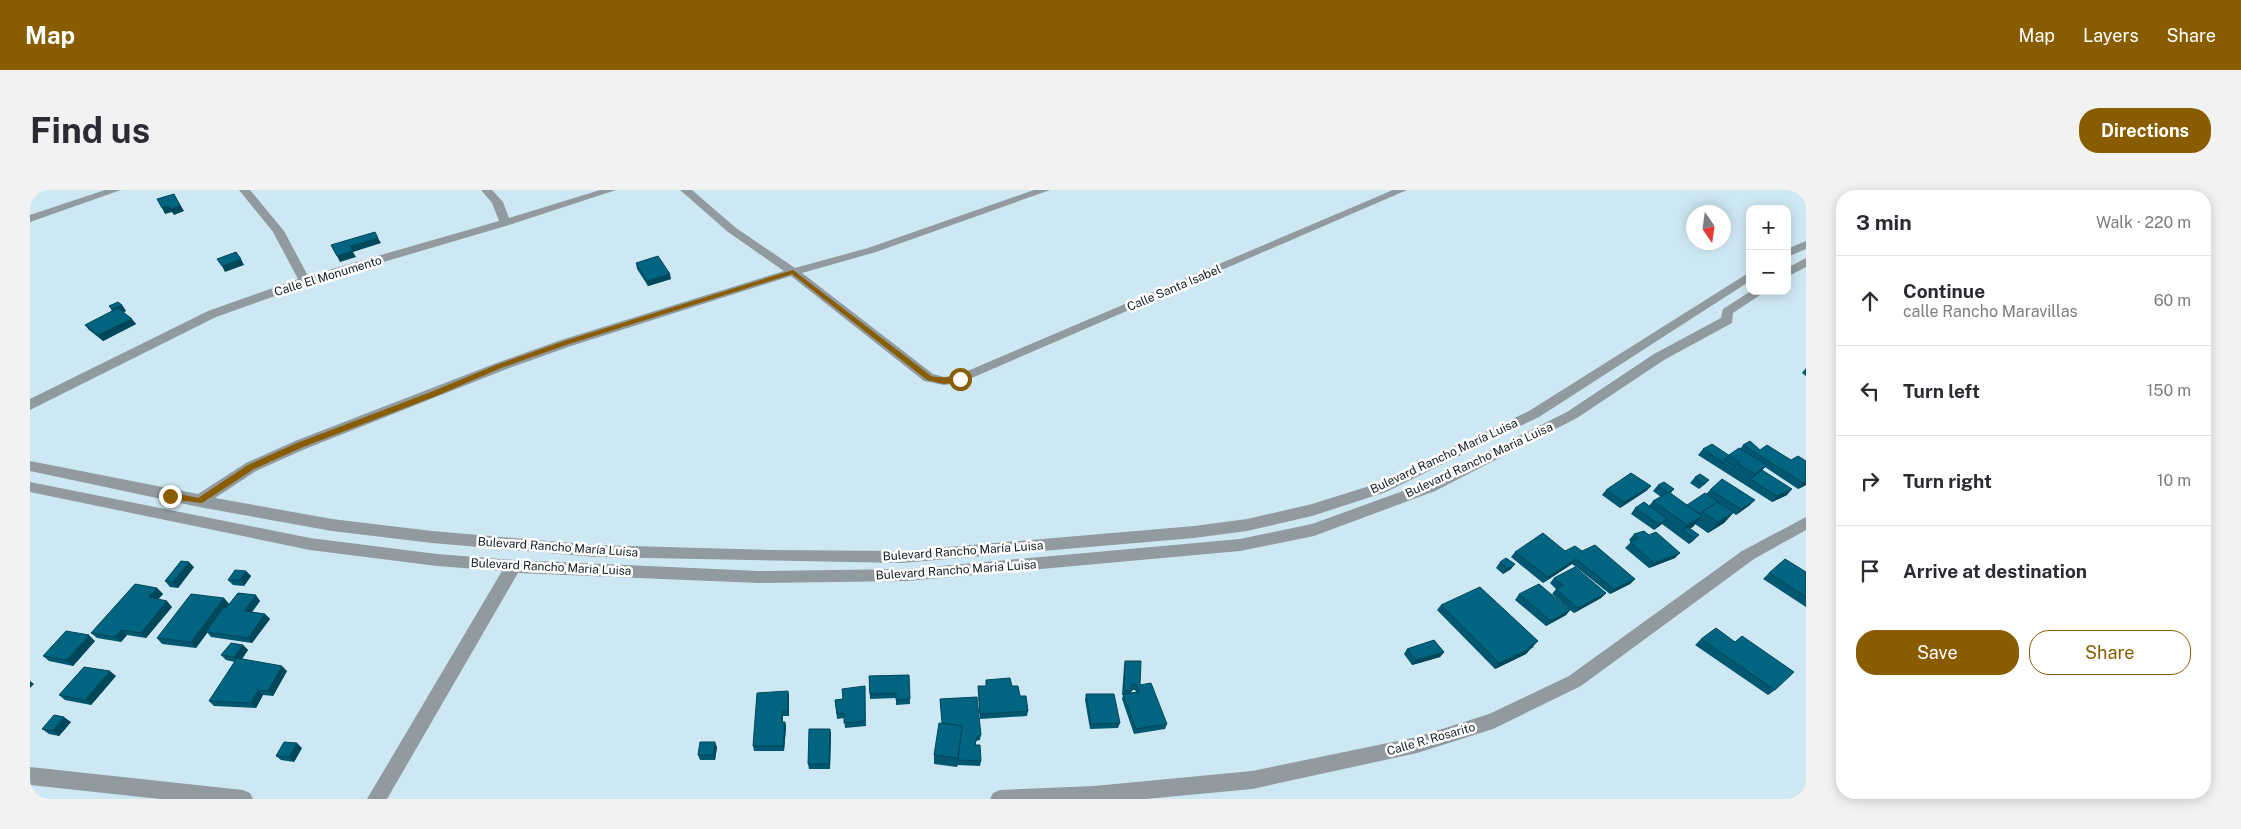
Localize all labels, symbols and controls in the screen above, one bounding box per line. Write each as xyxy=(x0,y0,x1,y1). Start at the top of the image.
text: Map xyxy=(25,21,75,49)
text: Map xyxy=(2019,25,2055,46)
text: Layers xyxy=(2083,25,2139,46)
text: Share xyxy=(2167,25,2216,46)
button: Directions xyxy=(2079,108,2211,153)
text: Find us xyxy=(30,110,150,151)
north arrow xyxy=(1686,205,1731,250)
map controls xyxy=(1746,205,1791,295)
button: + xyxy=(1746,205,1791,250)
text: 3 min xyxy=(1856,210,1912,235)
text: Walk · 220 m xyxy=(2096,213,2191,232)
button: − xyxy=(1746,250,1791,295)
street label: Calle El Monumento xyxy=(273,253,384,299)
street label: Calle Santa Isabel xyxy=(1125,262,1223,314)
text: Continue xyxy=(1903,280,1985,302)
icon: ahead xyxy=(1856,287,1884,315)
text: 60 m xyxy=(2154,291,2191,310)
text: calle Rancho Maravillas xyxy=(1903,302,2078,321)
route start xyxy=(949,368,972,391)
icon: left xyxy=(1856,377,1884,405)
text: Turn left xyxy=(1903,380,1980,402)
text: 150 m xyxy=(2147,381,2191,400)
street label: Bulevard Rancho María Luisa xyxy=(1368,416,1520,496)
street label: Bulevard Rancho Maria Luisa xyxy=(1403,420,1555,500)
icon: right xyxy=(1856,467,1884,495)
text: Turn right xyxy=(1903,470,1992,492)
text: 10 m xyxy=(2157,471,2191,490)
route end xyxy=(159,485,182,508)
street label: Bulevard Rancho María Luisa xyxy=(477,534,639,560)
street label: Bulevard Rancho María Luisa xyxy=(882,538,1044,564)
street label: Bulevard Rancho Maria Luisa xyxy=(470,556,632,578)
street label: Bulevard Rancho Maria Luisa xyxy=(875,557,1037,583)
icon: arrive xyxy=(1856,557,1884,585)
text: Arrive at destination xyxy=(1903,560,2087,582)
button: Save xyxy=(1856,630,2019,675)
button: Share xyxy=(2029,630,2191,675)
street label: Calle R. Rosarito xyxy=(1385,720,1477,758)

